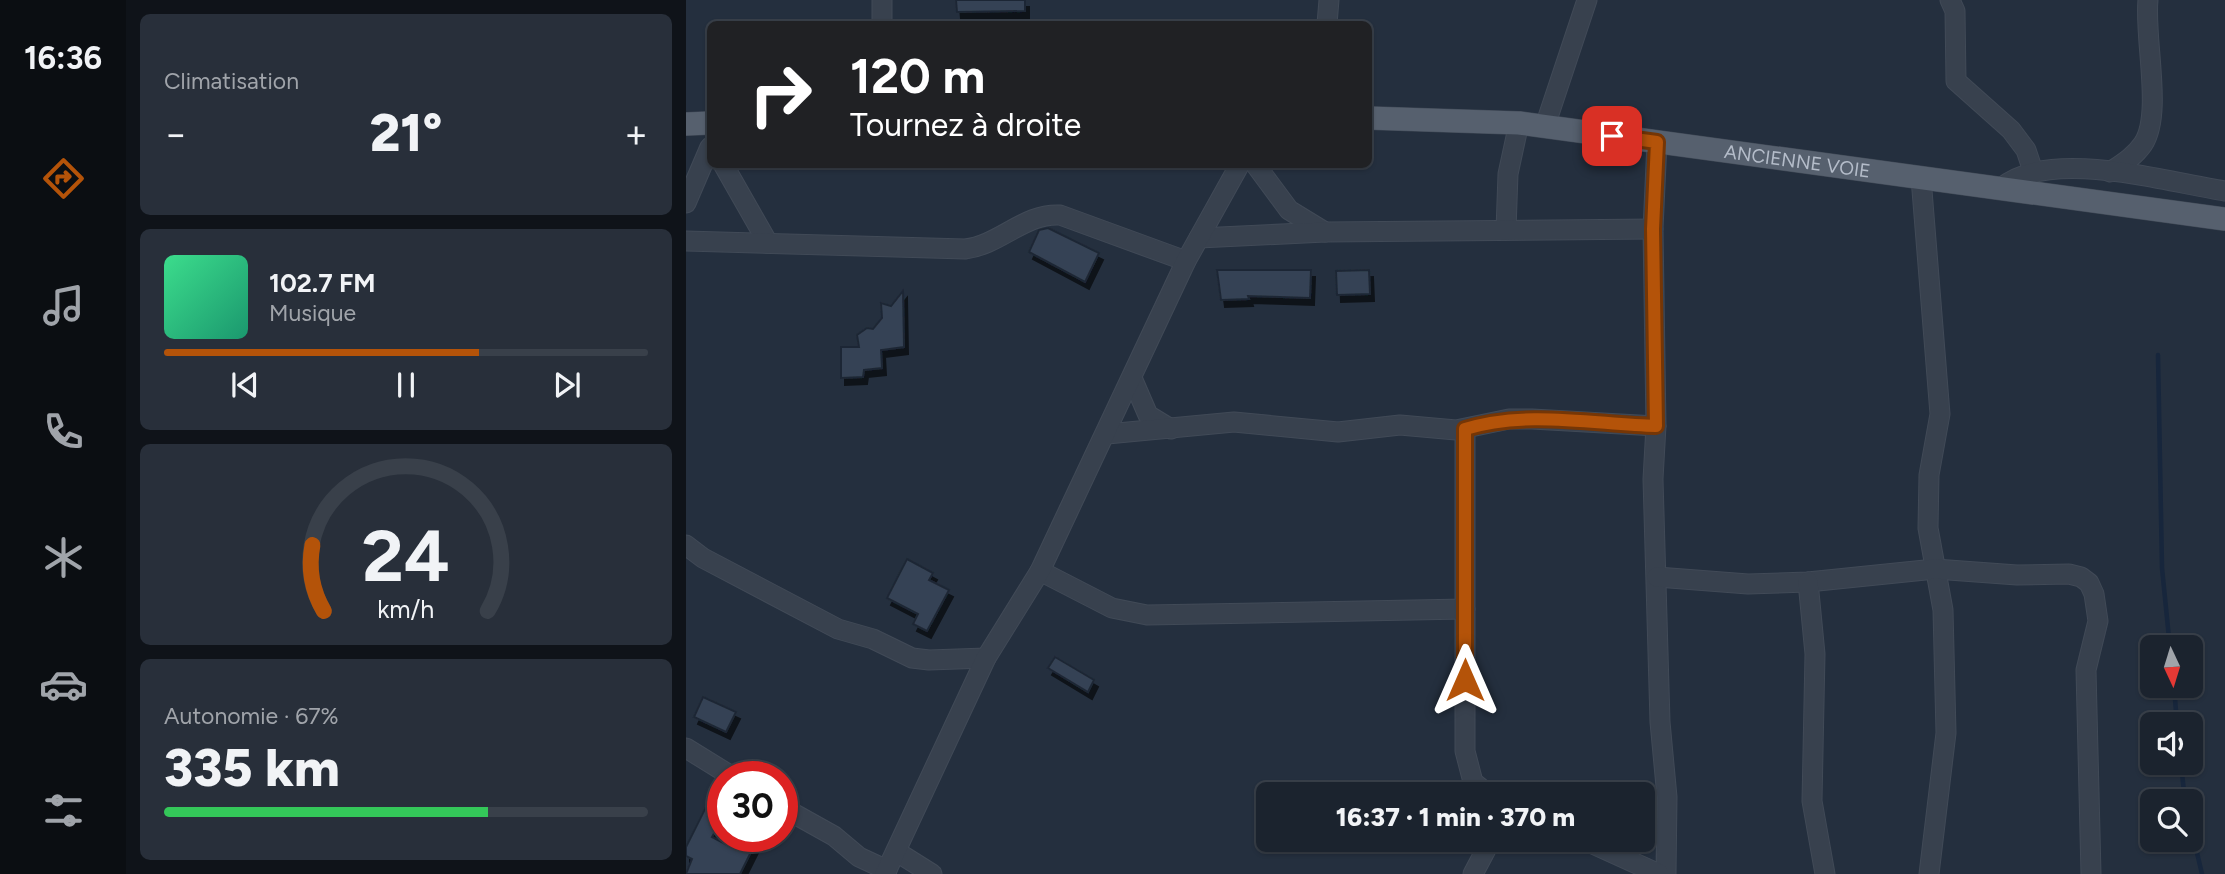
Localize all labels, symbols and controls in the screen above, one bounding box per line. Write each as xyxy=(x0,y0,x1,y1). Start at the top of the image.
text: 16:36 xyxy=(24,39,102,77)
text: 120 m xyxy=(850,46,985,105)
icon: right xyxy=(735,49,826,140)
text: Climatisation xyxy=(164,67,299,95)
text: 21° xyxy=(370,102,442,164)
text: Tournez à droite xyxy=(850,106,1081,144)
pin xyxy=(1582,106,1642,166)
text: − xyxy=(164,111,188,157)
text: + xyxy=(624,111,648,157)
icon: arrive xyxy=(1593,117,1631,155)
street label: ANCIENNE VOIE xyxy=(1723,140,1872,183)
icon: directions xyxy=(39,154,88,203)
text: 102.7 FM xyxy=(269,267,376,299)
icon: music xyxy=(39,281,88,330)
text: Musique xyxy=(269,299,356,327)
icon: previous xyxy=(226,366,264,404)
icon: pause xyxy=(387,366,425,404)
icon: next xyxy=(548,366,586,404)
icon: phone xyxy=(39,407,88,456)
text: 24 xyxy=(362,512,450,599)
icon: climate xyxy=(39,533,88,582)
text: km/h xyxy=(377,593,435,623)
north arrow xyxy=(2140,635,2203,698)
map controls xyxy=(2140,635,2203,852)
position arrow xyxy=(1428,643,1502,717)
icon: car xyxy=(39,660,88,709)
text: Autonomie · 67% xyxy=(164,702,339,730)
button: sound xyxy=(2140,712,2203,775)
text: 335 km xyxy=(164,737,340,799)
speed limit sign: 30 xyxy=(707,761,798,852)
icon: filters xyxy=(39,786,88,835)
button: search xyxy=(2140,789,2203,852)
text: 16:37 · 1 min · 370 m xyxy=(1336,801,1575,833)

